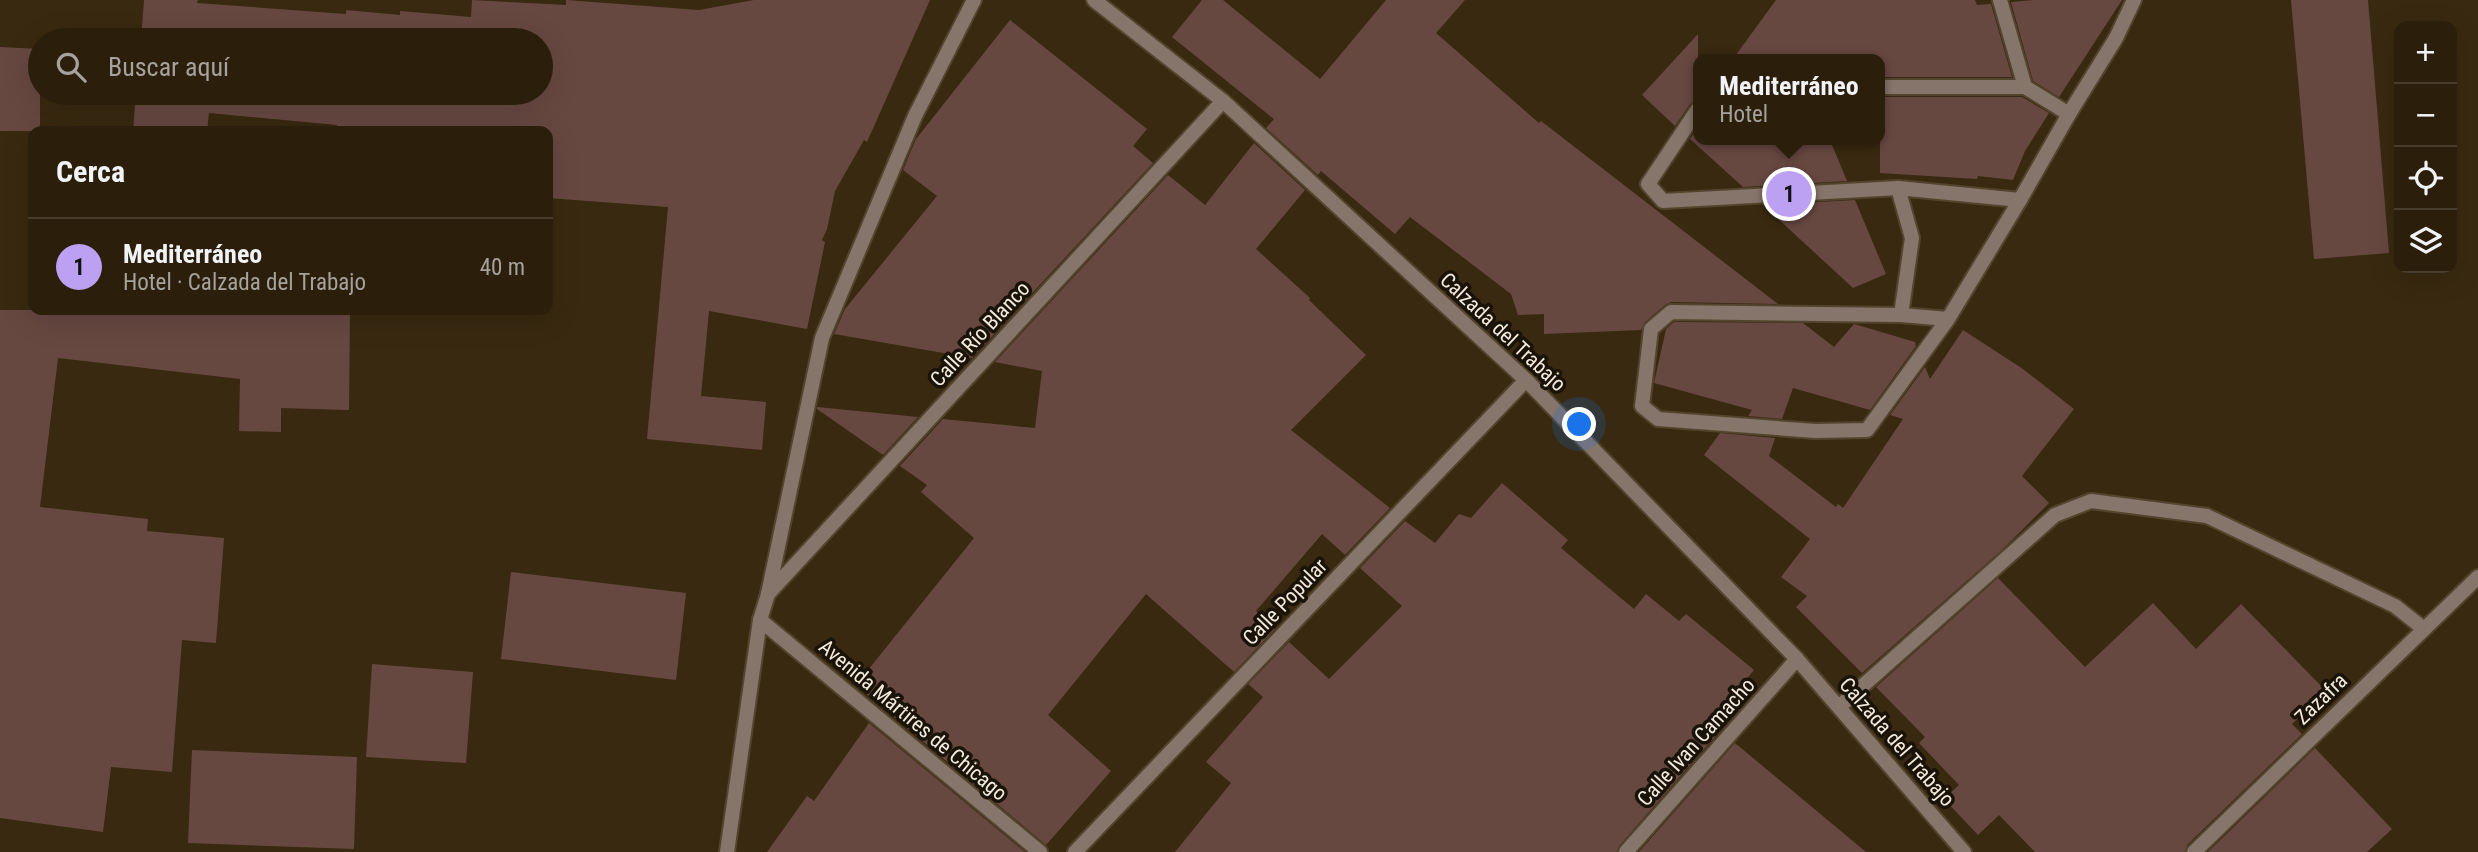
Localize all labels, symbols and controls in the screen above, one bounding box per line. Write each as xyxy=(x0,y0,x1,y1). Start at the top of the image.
map controls xyxy=(2394,21,2457,273)
button: + xyxy=(2394,21,2457,84)
search box xyxy=(28,28,553,105)
icon: search xyxy=(52,48,90,86)
text: Buscar aquí xyxy=(108,52,229,82)
popup xyxy=(1693,54,1885,145)
text: Mediterráneo xyxy=(1719,71,1859,101)
button: − xyxy=(2394,84,2457,147)
text: Hotel xyxy=(1719,101,1768,128)
button: locate xyxy=(2394,147,2457,210)
text: Cerca xyxy=(56,154,125,189)
pin: 1 xyxy=(1766,168,1812,220)
button: layers xyxy=(2394,210,2457,273)
text: Mediterráneo xyxy=(123,239,262,269)
text: 1 xyxy=(73,254,85,281)
text: 40 m xyxy=(480,254,525,281)
street label: Calzada del Trabajo xyxy=(1435,268,1571,396)
text: Hotel · Calzada del Trabajo xyxy=(123,269,366,296)
street label: Calle Río Blanco xyxy=(925,277,1035,391)
your location xyxy=(1562,407,1596,441)
street label: Calle Popular xyxy=(1238,554,1332,650)
street label: Avenida Mártires de Chicago xyxy=(814,634,1012,806)
street label: Zazafra xyxy=(2290,668,2352,730)
street label: Calle Ivan Camacho xyxy=(1632,673,1760,811)
street label: Calzada del Trabajo xyxy=(1835,673,1959,811)

